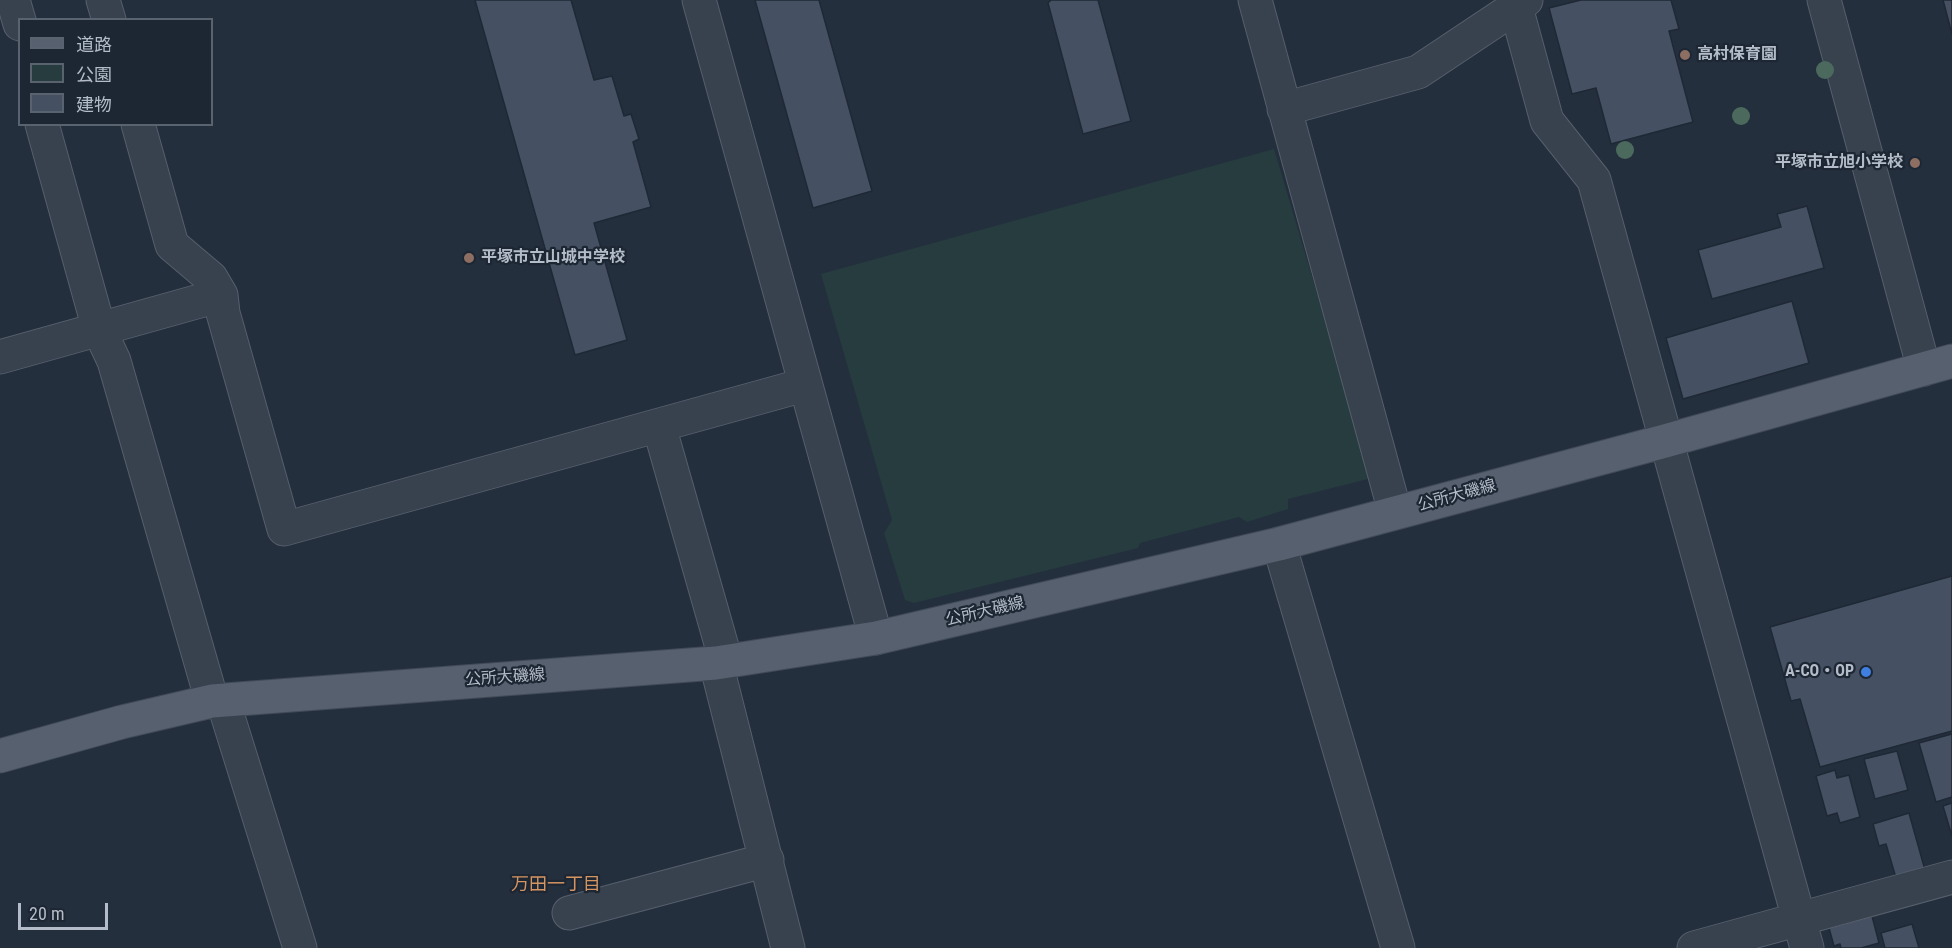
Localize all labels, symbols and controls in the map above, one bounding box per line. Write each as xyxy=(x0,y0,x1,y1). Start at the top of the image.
legend xyxy=(18,18,213,126)
text: 道路 xyxy=(76,34,112,55)
place label: 高村保育園 xyxy=(1697,45,1777,65)
marker: 高村保育園 xyxy=(1678,48,1692,62)
text: 公園 xyxy=(76,64,112,85)
text: 建物 xyxy=(76,94,112,115)
place label: 平塚市立旭小学校 xyxy=(1775,153,1903,173)
marker: 平塚市立旭小学校 xyxy=(1908,156,1922,170)
place label: 平塚市立山城中学校 xyxy=(481,248,625,268)
marker: 平塚市立山城中学校 xyxy=(462,251,476,265)
street label: 公所大磯線 xyxy=(1416,476,1498,516)
street label: 公所大磯線 xyxy=(944,594,1026,630)
place label: A-CO・OP xyxy=(1785,662,1854,682)
marker: A-CO・OP xyxy=(1859,665,1873,679)
street label: 公所大磯線 xyxy=(464,666,546,690)
district label: 万田一丁目 xyxy=(511,874,601,896)
scale bar xyxy=(21,891,111,929)
text: 20 m xyxy=(29,903,64,924)

